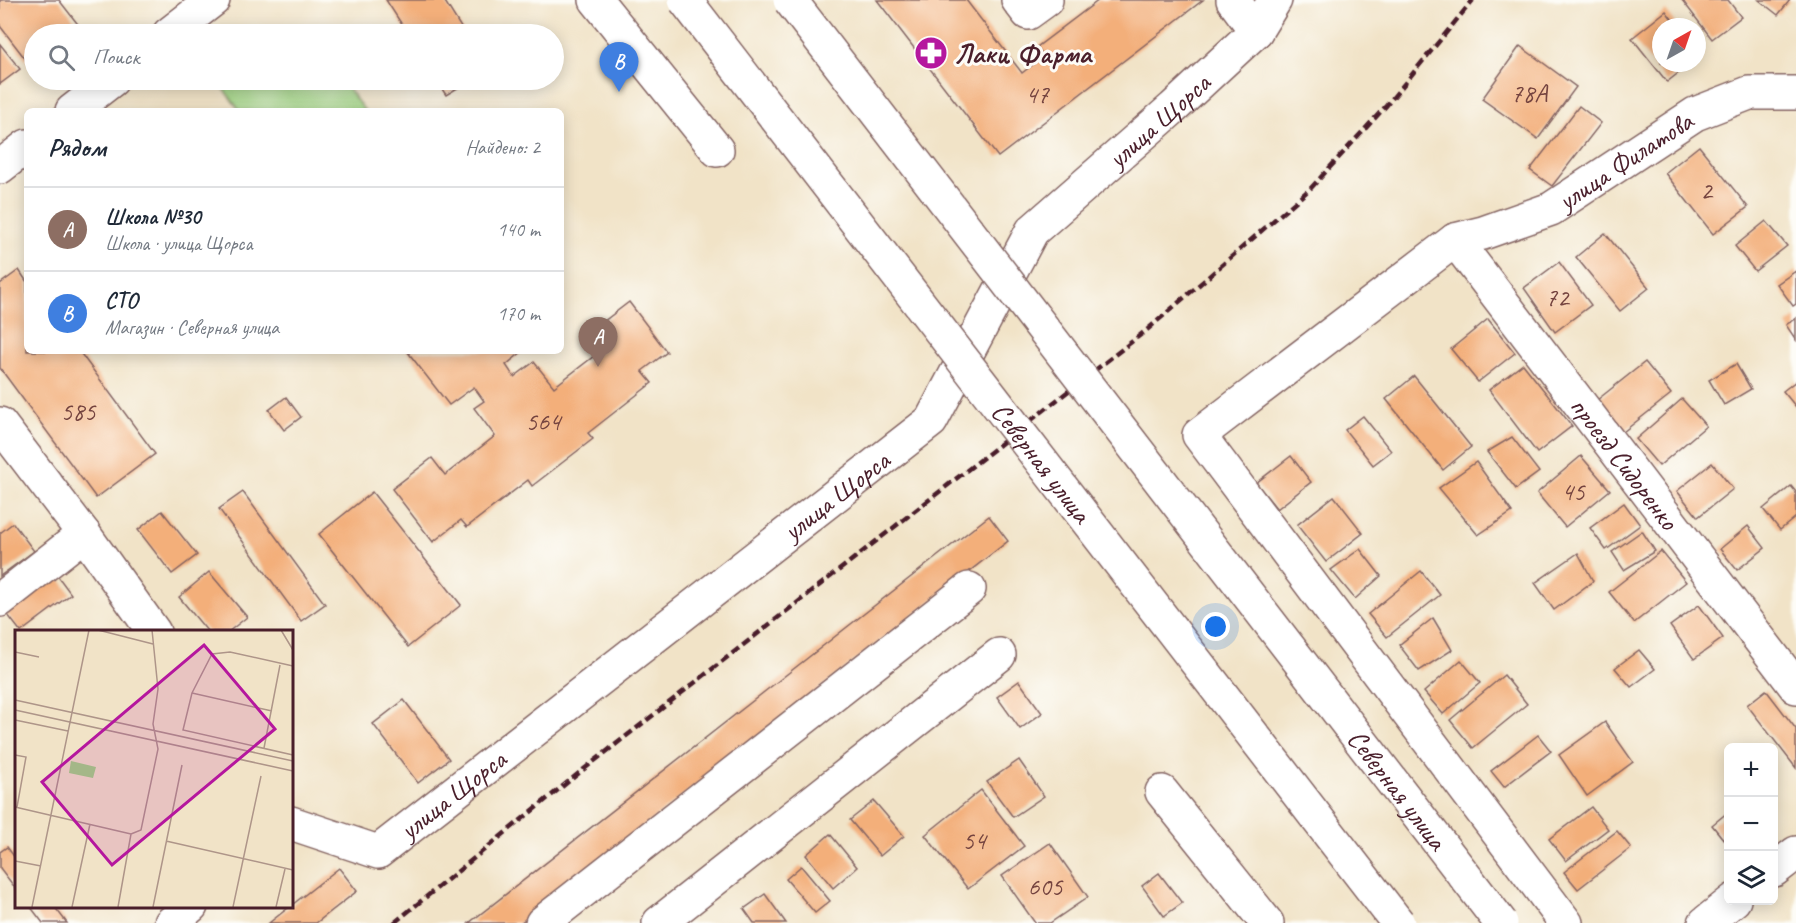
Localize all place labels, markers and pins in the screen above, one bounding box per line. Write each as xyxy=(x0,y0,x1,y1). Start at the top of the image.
pharmacy icon: Лаки Фарма xyxy=(913,35,949,71)
place label: Лаки Фарма xyxy=(954,36,1093,71)
pin: B xyxy=(600,42,638,92)
pin: A xyxy=(578,318,618,367)

